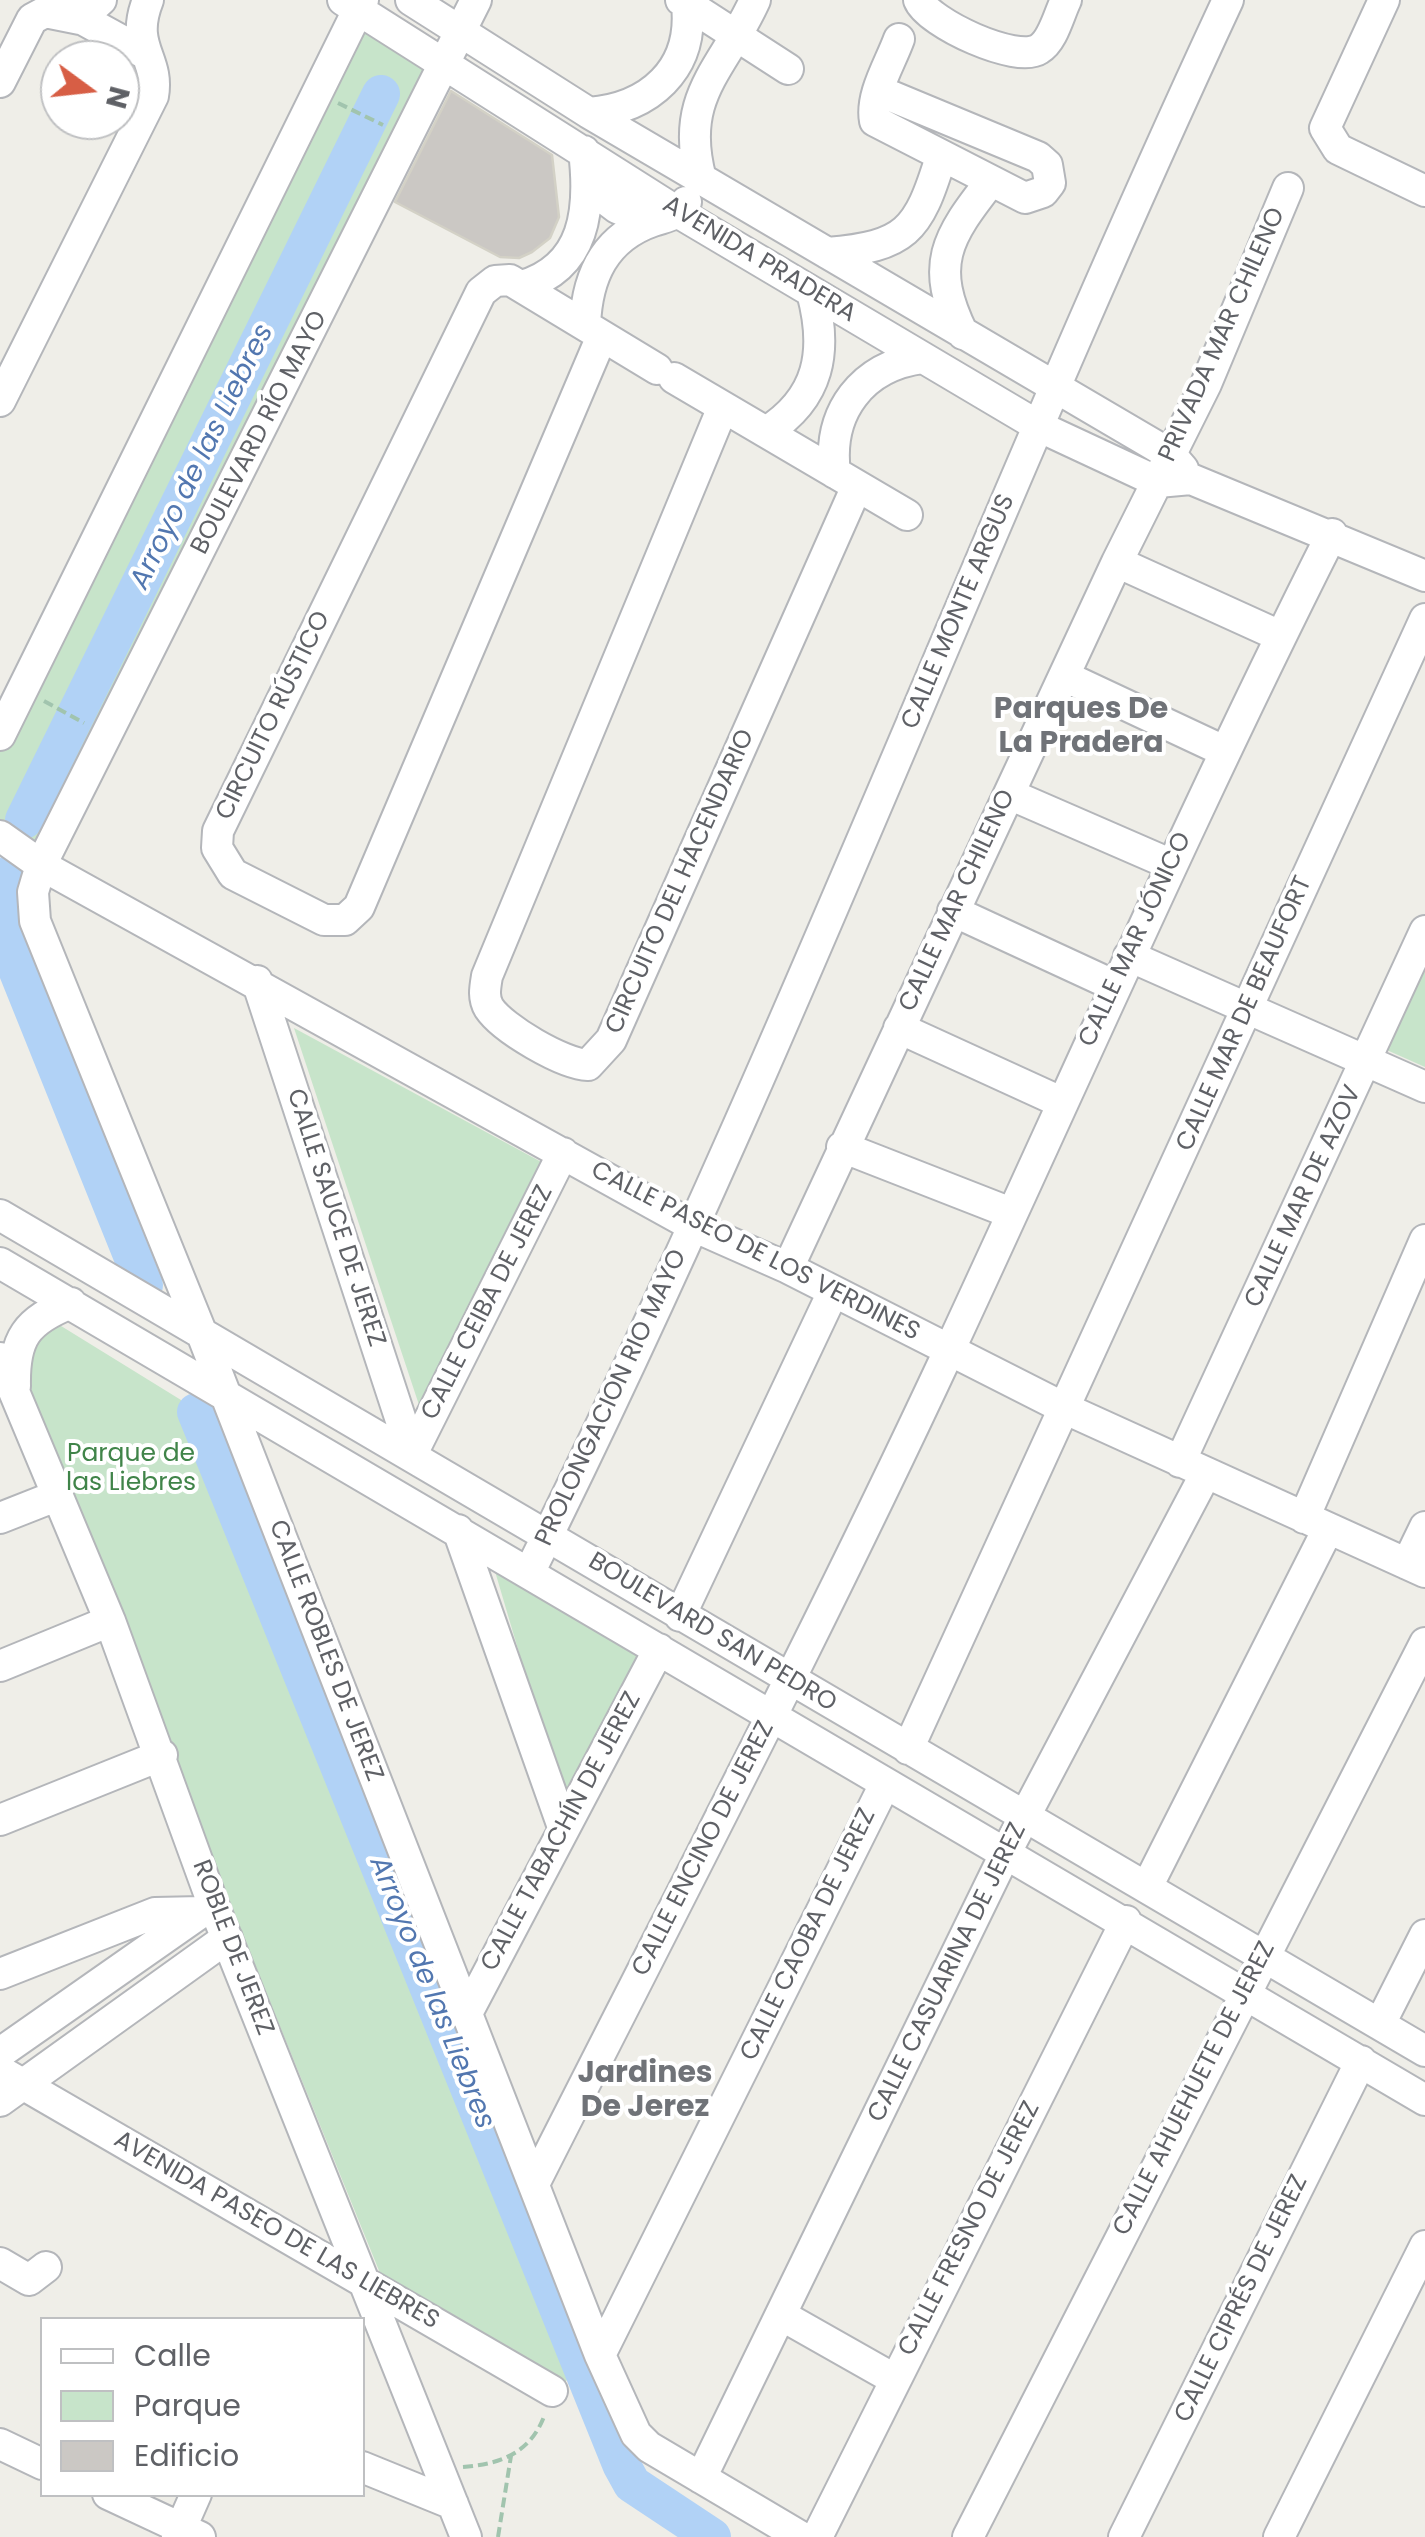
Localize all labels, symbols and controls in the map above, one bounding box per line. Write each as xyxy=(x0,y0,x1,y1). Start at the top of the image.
north arrow xyxy=(40,40,140,140)
text: N xyxy=(96,82,139,113)
street label: AVENIDA PRADERA xyxy=(657,190,861,330)
street label: PRIVADA MAR CHILENO xyxy=(1153,203,1293,467)
street label: BOULEVARD RÍO MAYO xyxy=(186,306,334,560)
water label: Arroyo de las Liebres xyxy=(124,319,282,595)
street label: CALLE MONTE ARGUS xyxy=(896,490,1022,734)
street label: CIRCUITO RÚSTICO xyxy=(210,607,338,825)
district label: Parques De La Pradera xyxy=(994,692,1168,762)
street label: CIRCUITO DEL HACENDARIO xyxy=(600,725,762,1039)
street label: CALLE MAR CHILENO xyxy=(893,785,1023,1017)
street label: CALLE MAR JÓNICO xyxy=(1073,828,1199,1052)
street label: CALLE MAR DE BEAUFORT xyxy=(1171,872,1319,1156)
street label: CALLE MAR DE AZOV xyxy=(1239,1081,1369,1313)
street label: CALLE SAUCE DE JEREZ xyxy=(279,1085,391,1351)
street label: CALLE PASEO DE LOS VERDINES xyxy=(585,1156,925,1348)
street label: CALLE CEIBA DE JEREZ xyxy=(416,1181,560,1425)
street label: PROLONGACION RIO MAYO xyxy=(530,1245,694,1551)
park label: Parque de las Liebres xyxy=(66,1440,196,1499)
street label: CALLE ROBLES DE JEREZ xyxy=(261,1516,389,1786)
street label: BOULEVARD SAN PEDRO xyxy=(582,1547,842,1719)
street label: CALLE TABACHÍN DE JEREZ xyxy=(476,1687,648,1977)
street label: CALLE ENCINO DE JEREZ xyxy=(627,1717,781,1981)
street label: CALLE CAOBA DE JEREZ xyxy=(735,1804,883,2066)
street label: CALLE CASUARINA DE JEREZ xyxy=(862,1819,1034,2127)
water label: Arroyo de las Liebres xyxy=(361,1852,501,2134)
street label: ROBLE DE JEREZ xyxy=(185,1856,279,2040)
street label: CALLE AHUEHUETE DE JEREZ xyxy=(1108,1937,1282,2241)
district label: Jardines De Jerez xyxy=(577,2056,713,2126)
street label: CALLE FRESNO DE JEREZ xyxy=(893,2097,1047,2361)
street label: AVENIDA PASEO DE LAS LIEBRES xyxy=(108,2125,444,2337)
street label: CALLE CIPRÉS DE JEREZ xyxy=(1169,2170,1315,2428)
legend xyxy=(40,2317,365,2497)
text: Calle xyxy=(134,2334,211,2377)
text: Parque xyxy=(134,2384,241,2427)
text: Edificio xyxy=(134,2434,239,2477)

